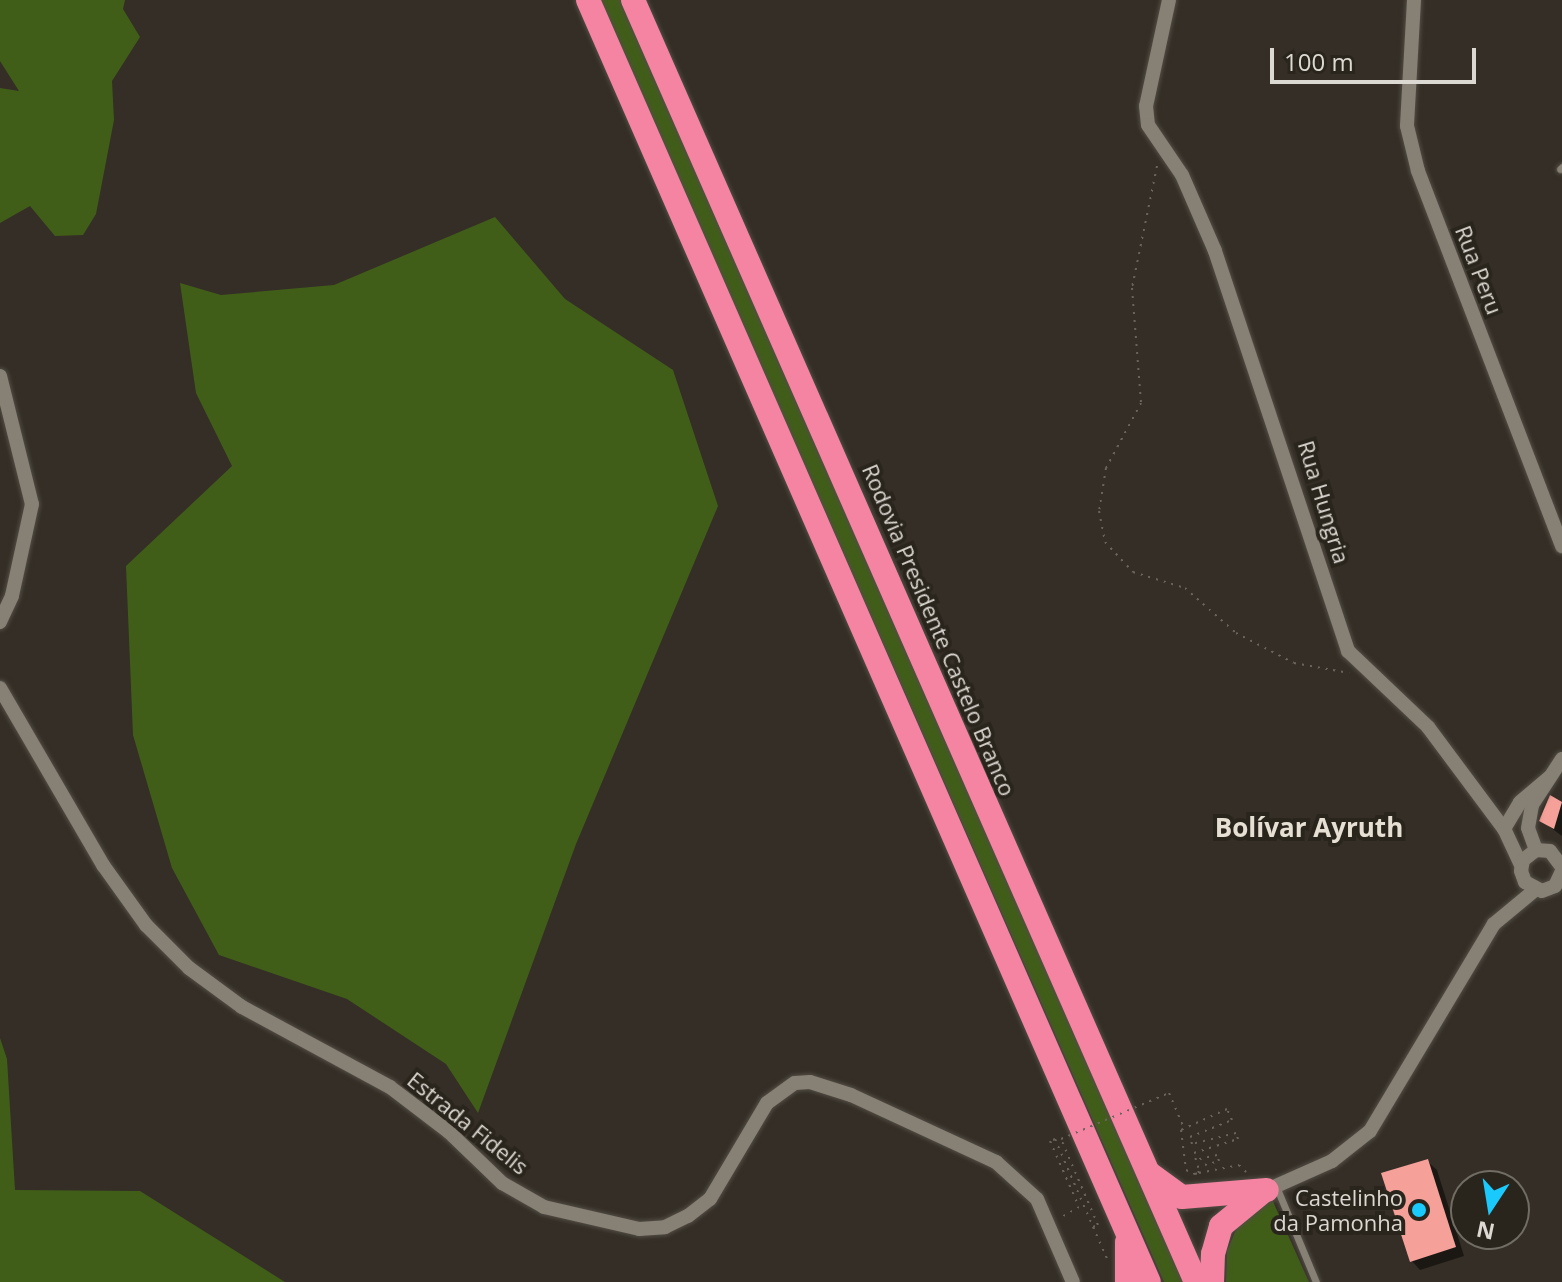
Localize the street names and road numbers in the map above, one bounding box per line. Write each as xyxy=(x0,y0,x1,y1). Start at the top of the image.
street label: Rua Peru xyxy=(1450,222,1508,318)
street label: Rua Hungria xyxy=(1293,437,1355,567)
street label: Rodovia Presidente Castelo Branco xyxy=(857,460,1021,800)
street label: Estrada Fidelis xyxy=(402,1066,534,1180)

